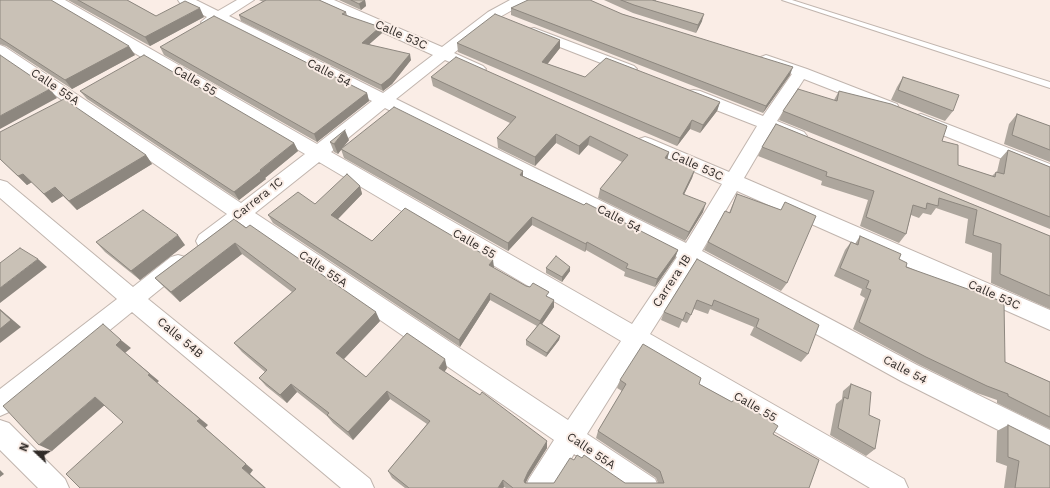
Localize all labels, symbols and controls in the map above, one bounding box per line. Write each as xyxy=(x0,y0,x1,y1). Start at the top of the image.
street label: Calle 53C xyxy=(373,17,429,53)
street label: Calle 54 xyxy=(304,56,354,90)
street label: Calle 55 xyxy=(171,63,219,99)
street label: Calle 55A xyxy=(28,66,82,108)
street label: Calle 53C xyxy=(669,148,725,184)
street label: Carrera 1C xyxy=(230,175,286,223)
street label: Calle 54 xyxy=(594,202,644,236)
street label: Calle 55 xyxy=(450,226,498,262)
street label: Calle 55A xyxy=(296,248,350,290)
street label: Carrera 1B xyxy=(650,252,694,310)
street label: Calle 53C xyxy=(966,277,1022,313)
street label: Calle 54B xyxy=(154,315,206,361)
street label: Calle 54 xyxy=(881,352,929,388)
street label: Calle 55 xyxy=(731,389,779,425)
street label: Calle 55A xyxy=(564,430,618,472)
north arrow xyxy=(16,432,56,472)
text: N xyxy=(17,441,32,454)

